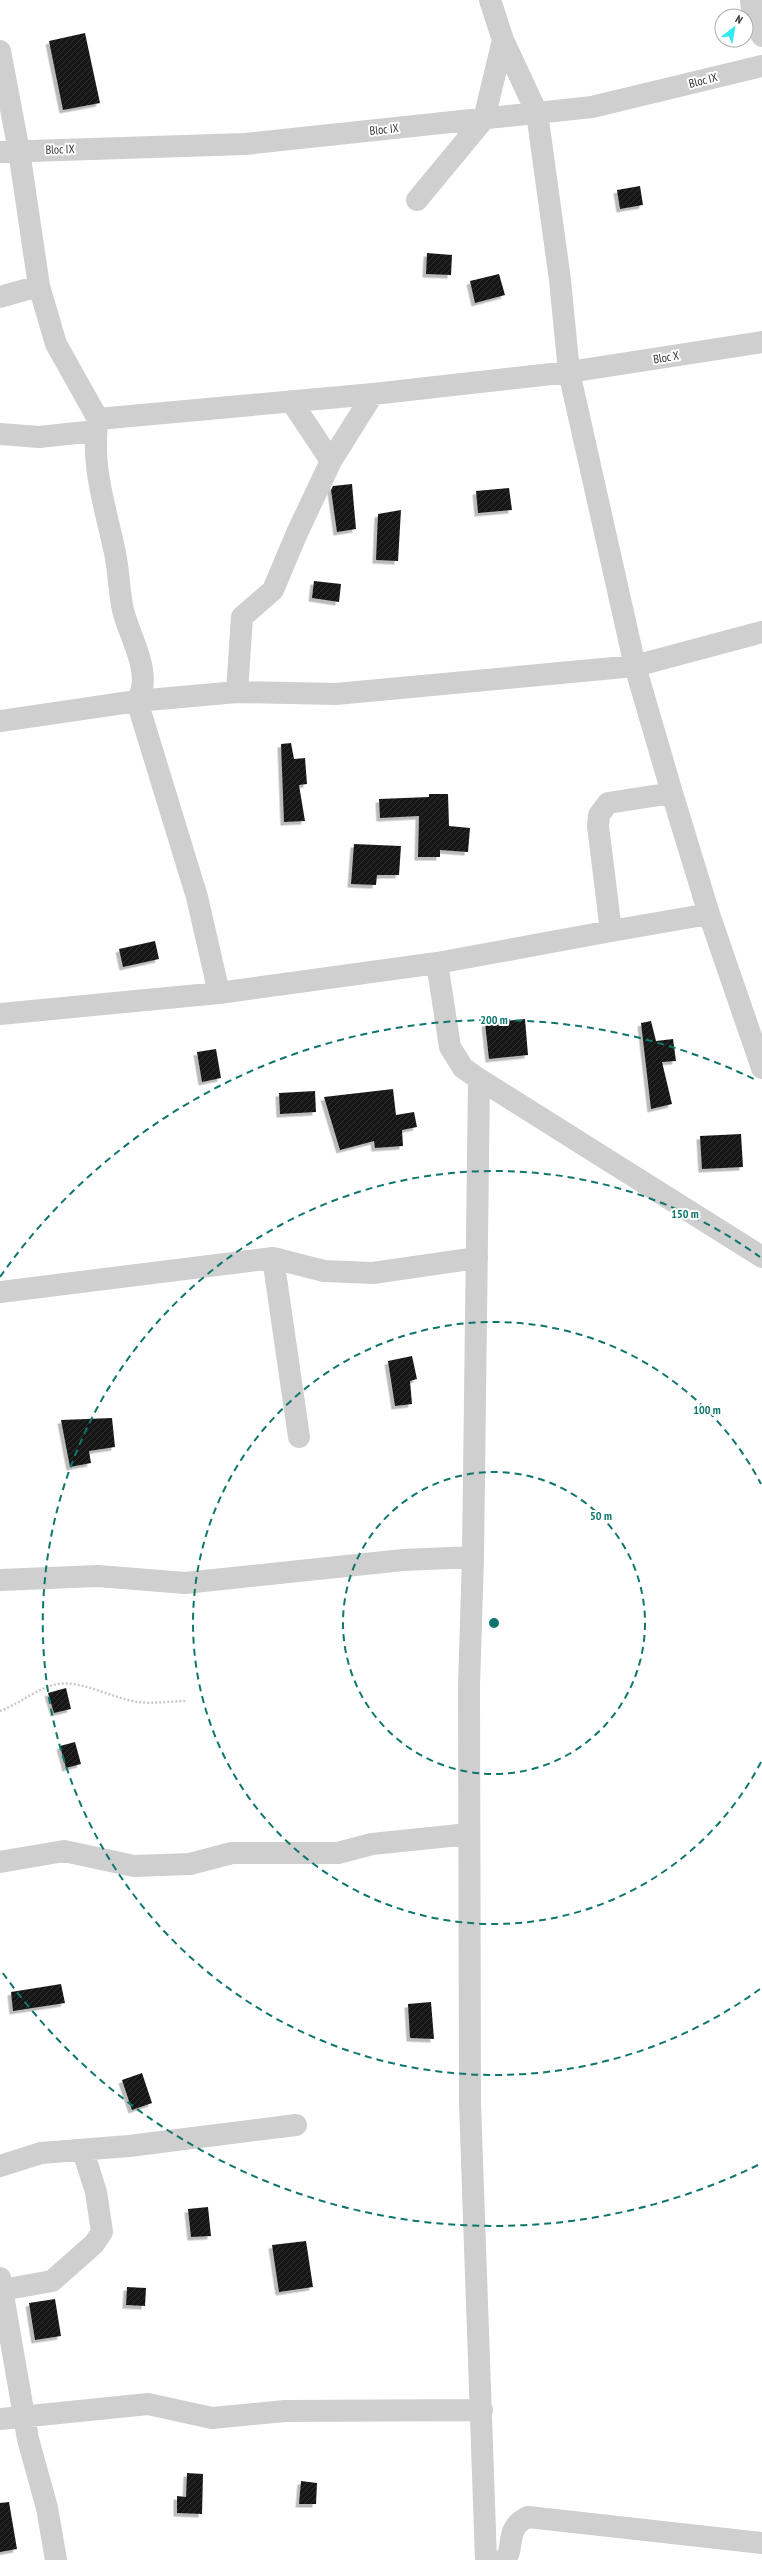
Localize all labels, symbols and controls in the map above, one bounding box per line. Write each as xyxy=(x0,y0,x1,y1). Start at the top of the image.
north arrow xyxy=(714,8,754,48)
text: N xyxy=(733,12,745,27)
street label: Bloc IX xyxy=(687,69,719,91)
street label: Bloc IX xyxy=(369,120,399,138)
street label: Bloc IX xyxy=(45,141,75,157)
street label: Bloc X xyxy=(652,348,680,366)
text: 200 m xyxy=(480,1012,508,1027)
text: 150 m xyxy=(671,1206,699,1221)
text: 100 m xyxy=(693,1402,721,1417)
text: 50 m xyxy=(590,1508,612,1523)
centre of rings xyxy=(487,1616,501,1630)

